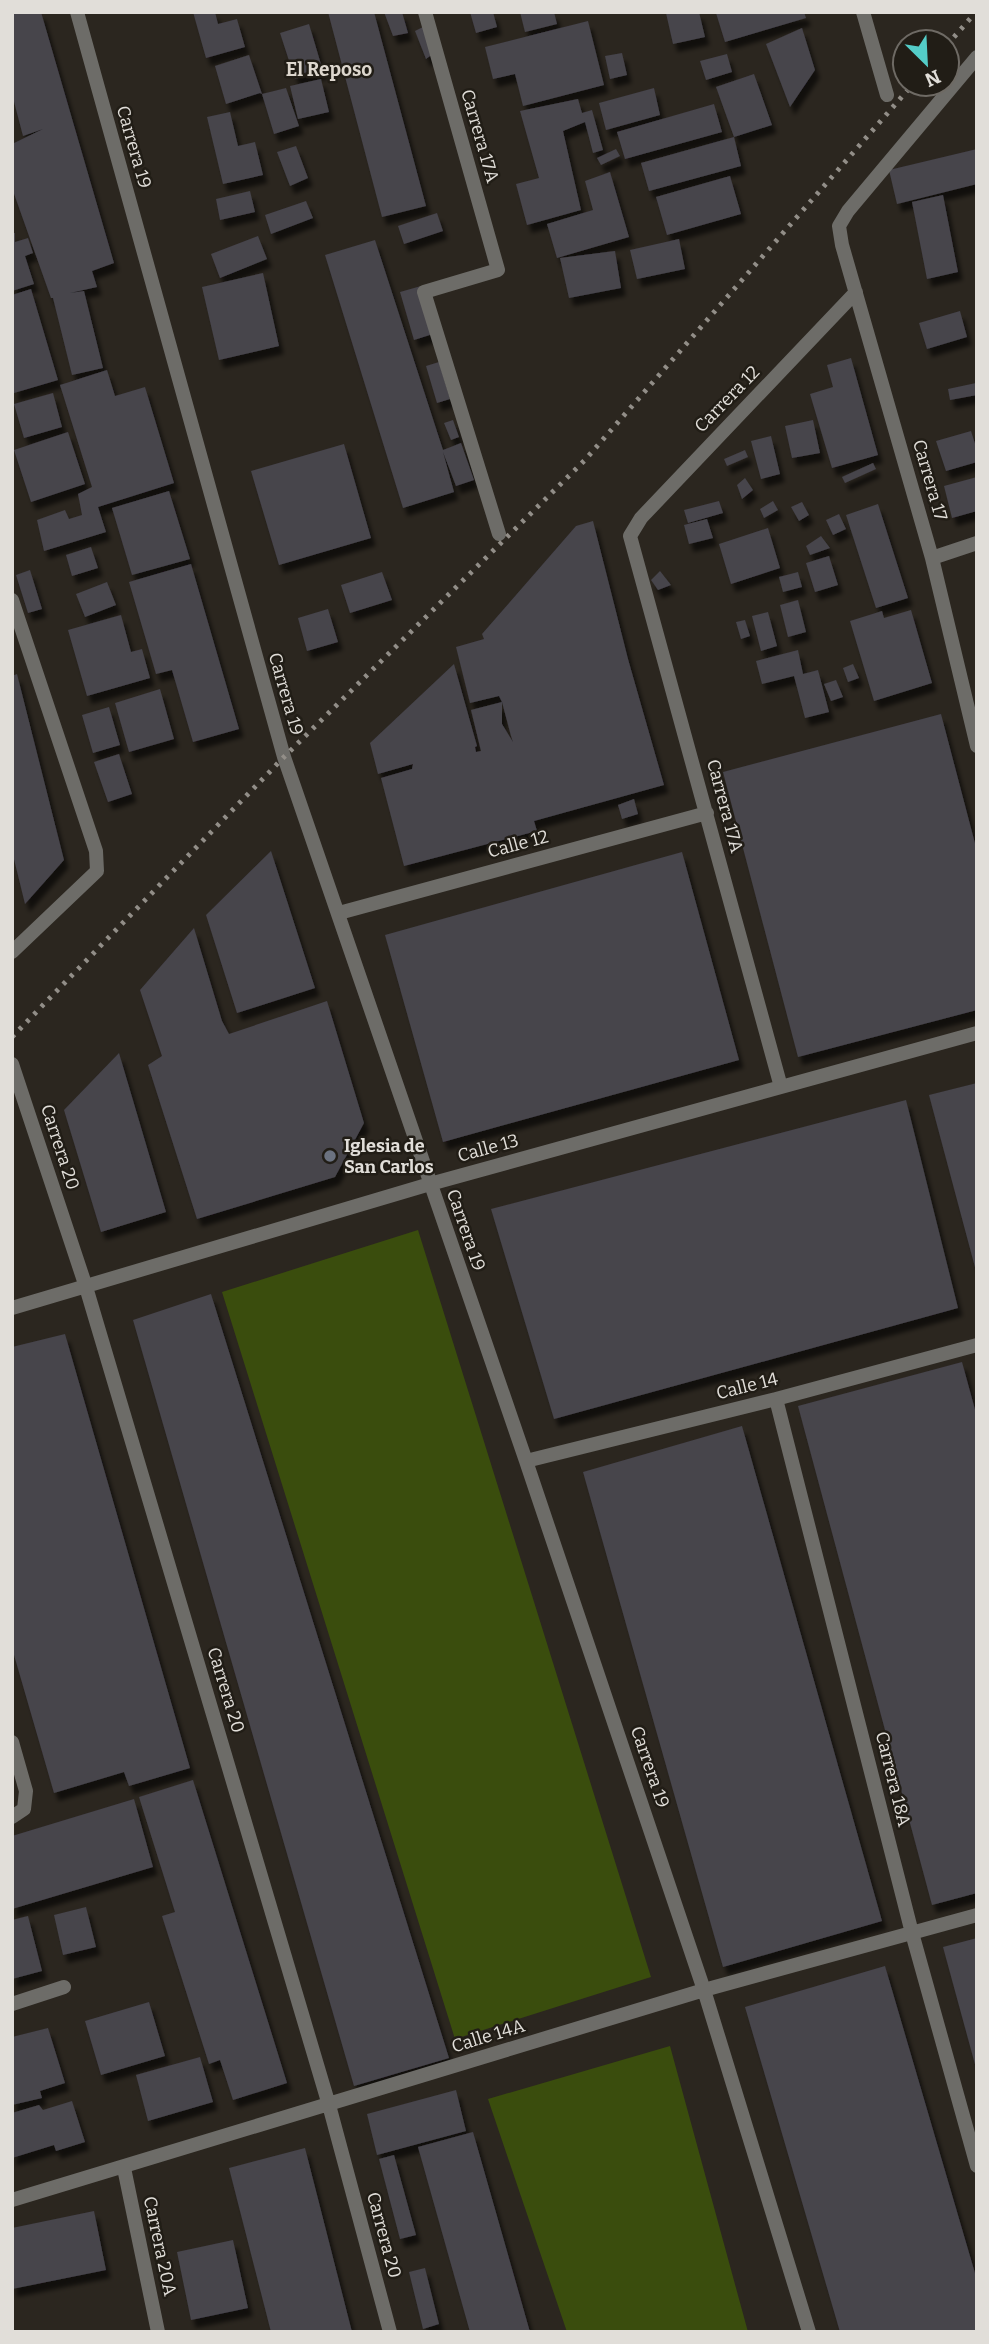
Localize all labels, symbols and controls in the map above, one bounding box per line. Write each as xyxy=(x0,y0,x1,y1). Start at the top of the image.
north arrow xyxy=(891,28,961,98)
district label: El Reposo xyxy=(286,58,372,81)
text: N xyxy=(921,65,944,92)
street label: Carrera 17A xyxy=(456,87,504,185)
street label: Carrera 19 xyxy=(112,103,156,191)
street label: Carrera 12 xyxy=(690,361,764,437)
street label: Carrera 17 xyxy=(908,437,952,523)
street label: Carrera 19 xyxy=(264,650,308,738)
street label: Carrera 17A xyxy=(702,757,748,855)
street label: Calle 12 xyxy=(485,825,551,863)
street label: Carrera 20 xyxy=(36,1102,84,1192)
street label: Calle 13 xyxy=(455,1129,521,1167)
place label: Iglesia de San Carlos xyxy=(344,1135,434,1178)
marker: Iglesia de San Carlos xyxy=(322,1148,338,1164)
street label: Carrera 19 xyxy=(442,1186,490,1274)
street label: Calle 14 xyxy=(714,1368,781,1404)
street label: Carrera 20 xyxy=(203,1645,249,1735)
street label: Carrera 19 xyxy=(626,1723,674,1811)
street label: Carrera 18A xyxy=(871,1729,915,1829)
street label: Calle 14A xyxy=(449,2014,528,2058)
street label: Carrera 20 xyxy=(362,2189,406,2281)
street label: Carrera 20A xyxy=(139,2194,181,2298)

